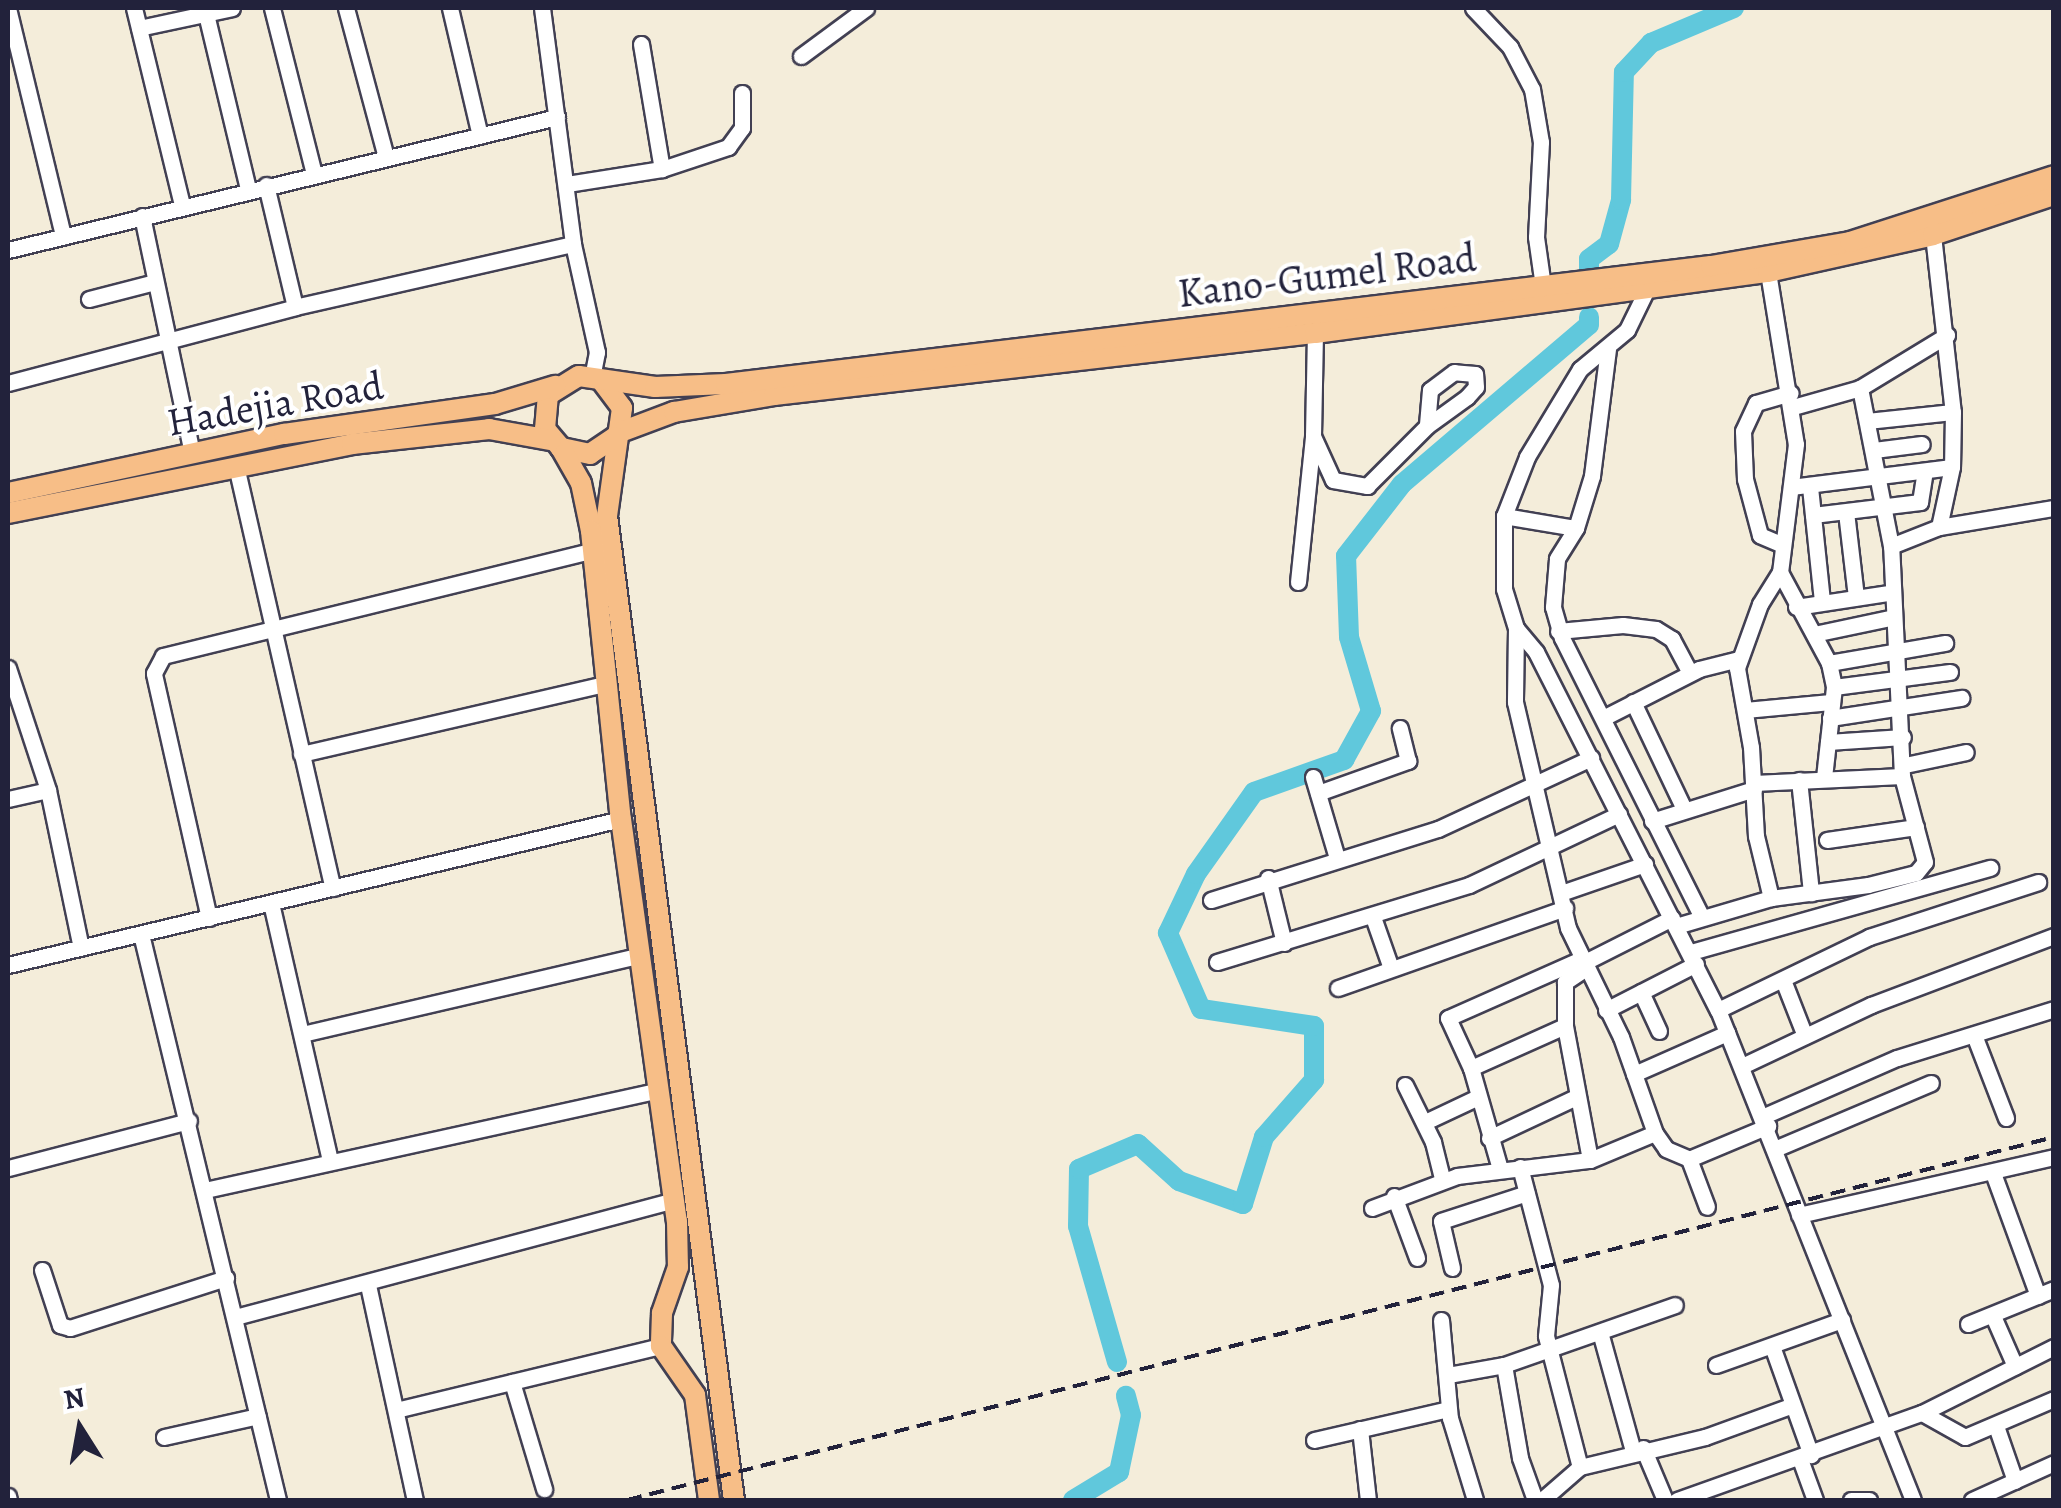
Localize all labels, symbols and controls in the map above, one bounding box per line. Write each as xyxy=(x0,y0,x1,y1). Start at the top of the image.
street label: Kano-Gumel Road xyxy=(1175,234,1479,318)
street label: Hadejia Road xyxy=(163,361,387,447)
north arrow xyxy=(30,1378,130,1478)
text: N xyxy=(61,1378,88,1419)

